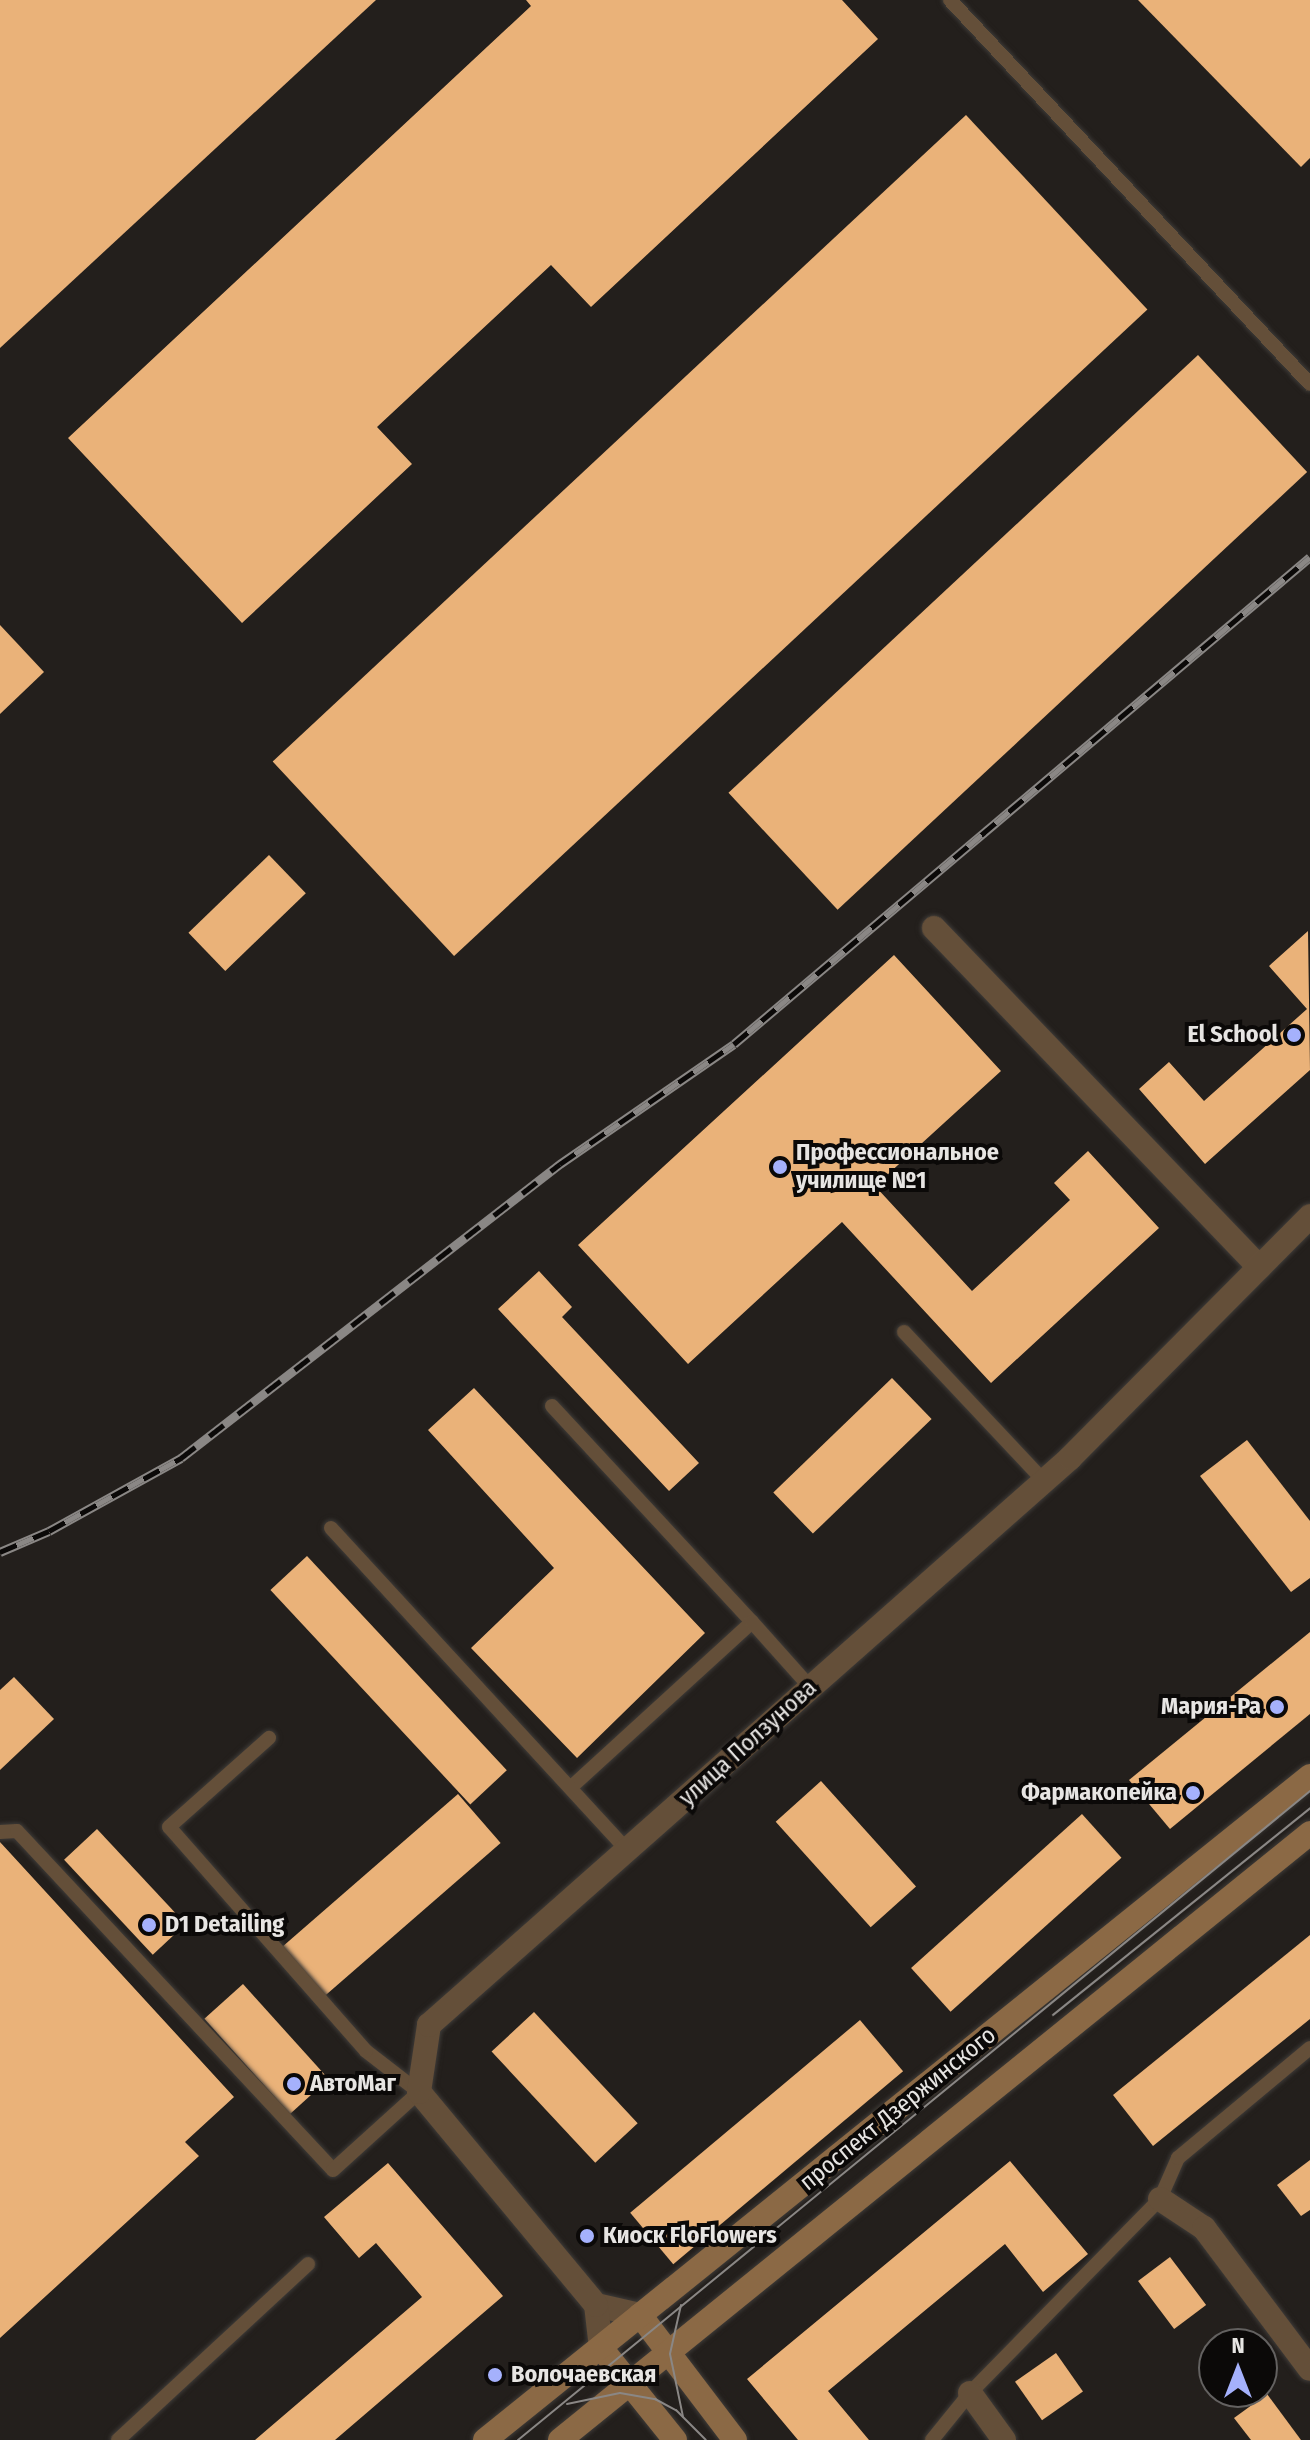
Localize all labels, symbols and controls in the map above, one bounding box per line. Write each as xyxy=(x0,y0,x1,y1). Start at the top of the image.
place label: El School xyxy=(1188,1021,1278,1049)
marker: El School xyxy=(1285,1026,1303,1044)
place label: Профессиональное училище №1 xyxy=(796,1139,999,1195)
marker: Профессиональное училище №1 xyxy=(771,1158,789,1176)
street label: улица Ползунова xyxy=(673,1674,823,1812)
place label: Мария-Ра xyxy=(1161,1693,1261,1721)
marker: Мария-Ра xyxy=(1268,1698,1286,1716)
place label: Фармакопейка xyxy=(1021,1779,1177,1807)
marker: Фармакопейка xyxy=(1184,1784,1202,1802)
place label: D1 Detailing xyxy=(165,1911,284,1939)
marker: D1 Detailing xyxy=(140,1916,158,1934)
street label: проспект Дзержинского xyxy=(794,2021,1002,2197)
place label: АвтоМаг xyxy=(310,2070,396,2098)
marker: АвтоМаг xyxy=(285,2075,303,2093)
place label: Киоск FloFlowers xyxy=(603,2222,777,2250)
marker: Киоск FloFlowers xyxy=(578,2227,596,2245)
north arrow xyxy=(1198,2328,1278,2408)
text: N xyxy=(1231,2332,1245,2359)
place label: Волочаевская xyxy=(511,2361,656,2389)
marker: Волочаевская xyxy=(486,2366,504,2384)

